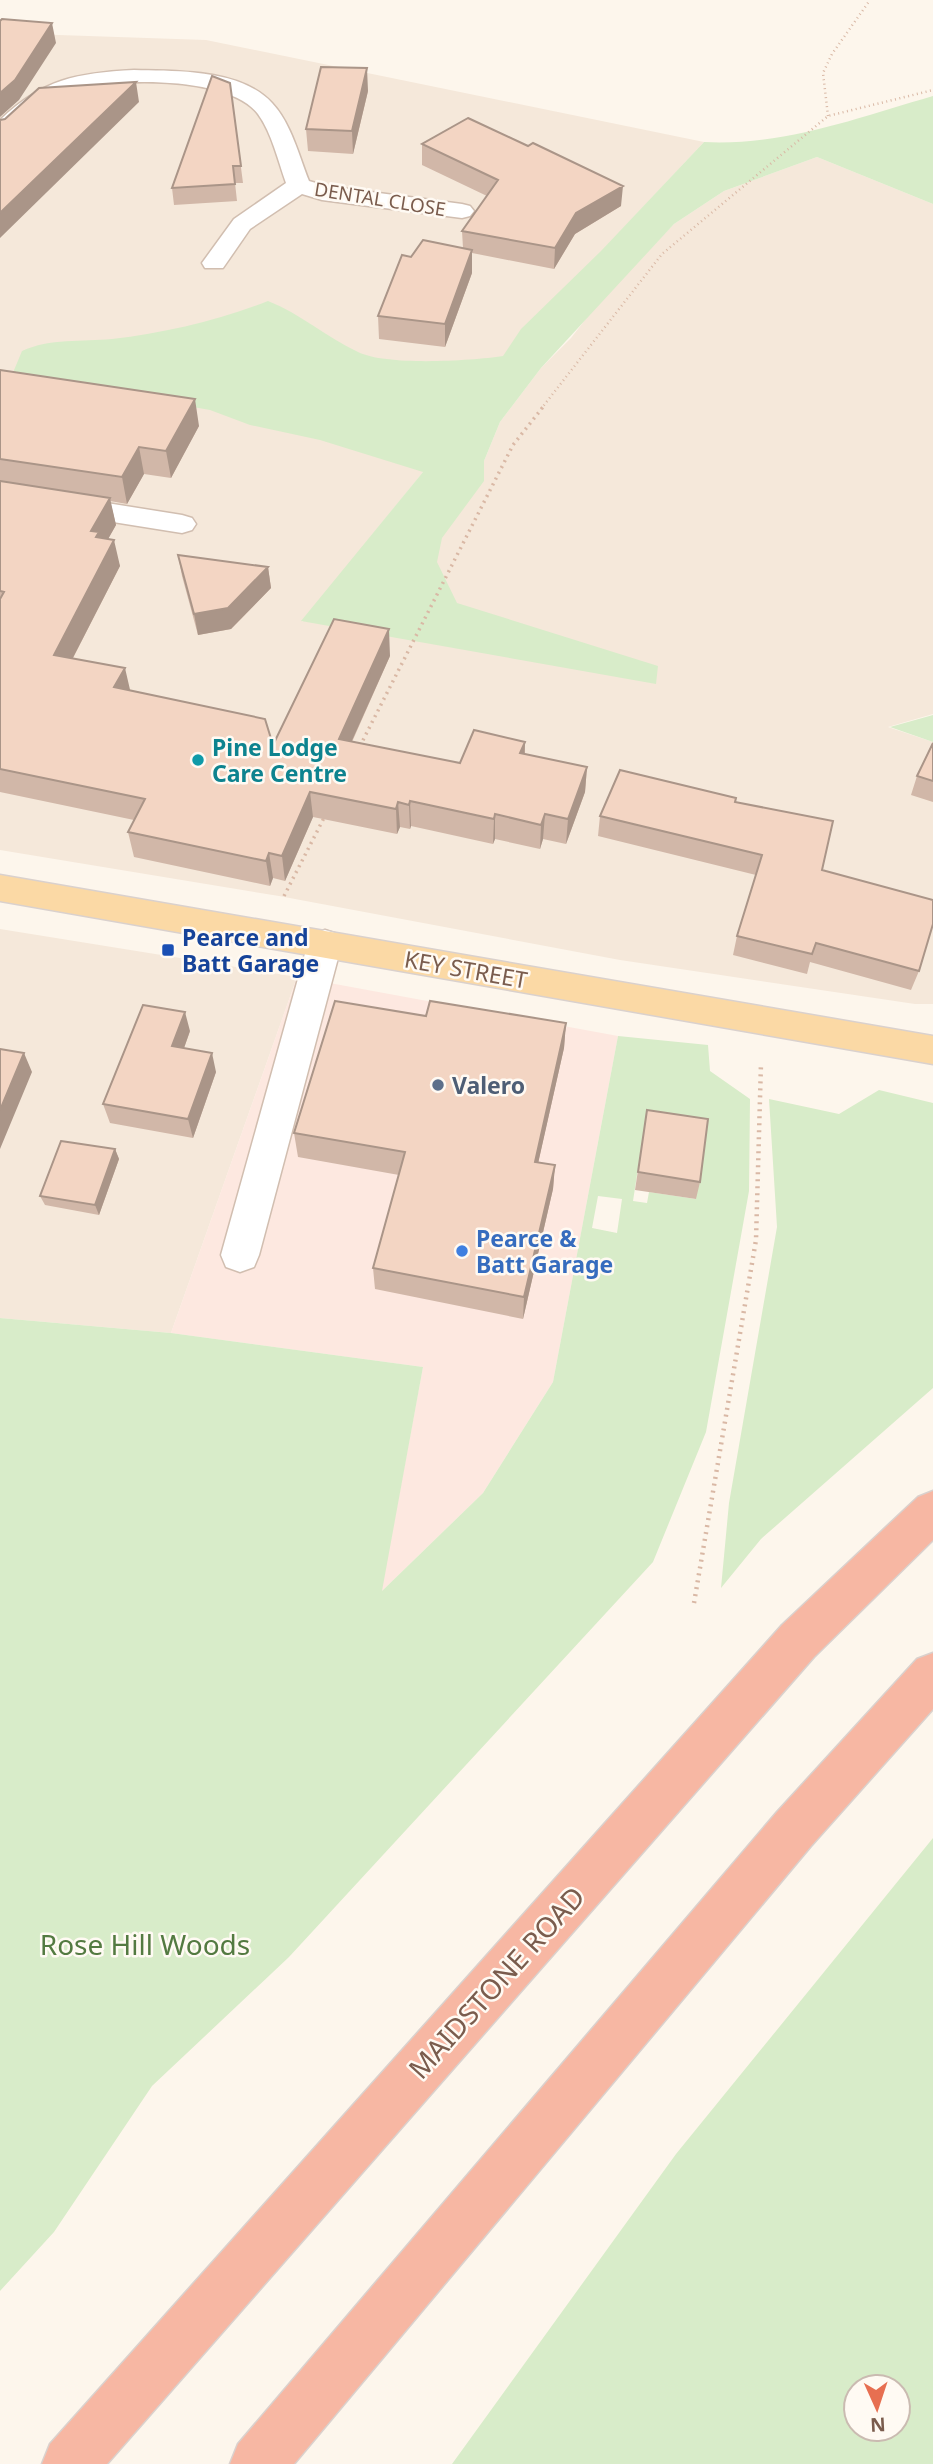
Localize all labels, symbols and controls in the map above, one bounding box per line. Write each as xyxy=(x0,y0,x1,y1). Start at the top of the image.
street label: DENTAL CLOSE xyxy=(312,176,448,222)
place label: Pine Lodge Care Centre xyxy=(212,731,347,789)
marker: Pine Lodge Care Centre xyxy=(190,752,206,768)
place label: Pearce and Batt Garage xyxy=(182,921,319,979)
marker: Pearce and Batt Garage xyxy=(160,942,176,958)
street label: KEY STREET xyxy=(402,942,530,996)
place label: Valero xyxy=(452,1069,525,1101)
marker: Valero xyxy=(430,1077,446,1093)
place label: Pearce & Batt Garage xyxy=(476,1222,613,1280)
marker: Pearce & Batt Garage xyxy=(454,1243,470,1259)
street label: MAIDSTONE ROAD xyxy=(399,1878,593,2086)
park label: Rose Hill Woods xyxy=(40,1925,250,1963)
north arrow xyxy=(842,2373,912,2443)
text: N xyxy=(869,2412,886,2438)

